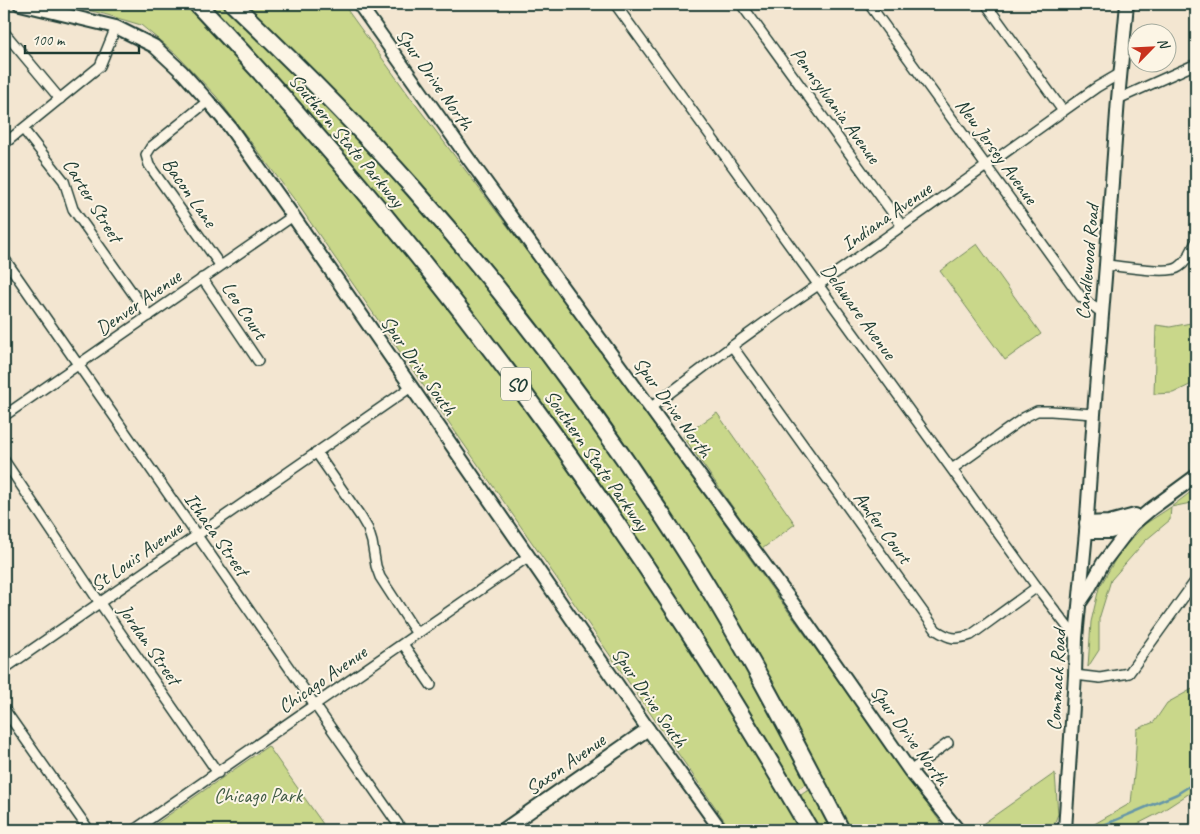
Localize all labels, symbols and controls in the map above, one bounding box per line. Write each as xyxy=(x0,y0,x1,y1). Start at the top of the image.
scale bar xyxy=(25,22,139,54)
north arrow xyxy=(1128,22,1178,72)
street label: Spur Drive North xyxy=(390,24,480,136)
text: 100 m xyxy=(32,31,66,50)
text: N xyxy=(1154,35,1174,52)
street label: Pennsylvania Avenue xyxy=(785,42,887,170)
street label: Southern State Parkway xyxy=(283,68,411,214)
street label: New Jersey Avenue xyxy=(950,93,1044,210)
street label: Bacon Lane xyxy=(157,153,223,233)
street label: Carter Street xyxy=(57,154,130,250)
street label: Indiana Avenue xyxy=(836,175,937,257)
street label: Candlewood Road xyxy=(1070,200,1105,321)
street label: Delaware Avenue xyxy=(815,258,903,366)
street label: Denver Avenue xyxy=(91,263,187,341)
street label: Leo Court xyxy=(216,276,274,346)
street label: Spur Drive South xyxy=(375,310,463,421)
street label: Spur Drive North xyxy=(628,352,719,464)
road number: SO xyxy=(501,368,531,400)
street label: Southern State Parkway xyxy=(538,385,656,538)
street label: Amfer Court xyxy=(848,486,919,570)
street label: Ithaca Street xyxy=(179,488,256,584)
street label: St Louis Avenue xyxy=(86,515,188,597)
street label: Jordan Street xyxy=(112,598,189,693)
street label: Commack Road xyxy=(1041,625,1072,731)
street label: Chicago Avenue xyxy=(273,639,373,719)
street label: Spur Drive South xyxy=(606,642,694,753)
street label: Spur Drive North xyxy=(865,680,956,792)
street label: Saxon Avenue xyxy=(520,727,611,801)
park label: Chicago Park xyxy=(214,783,304,808)

